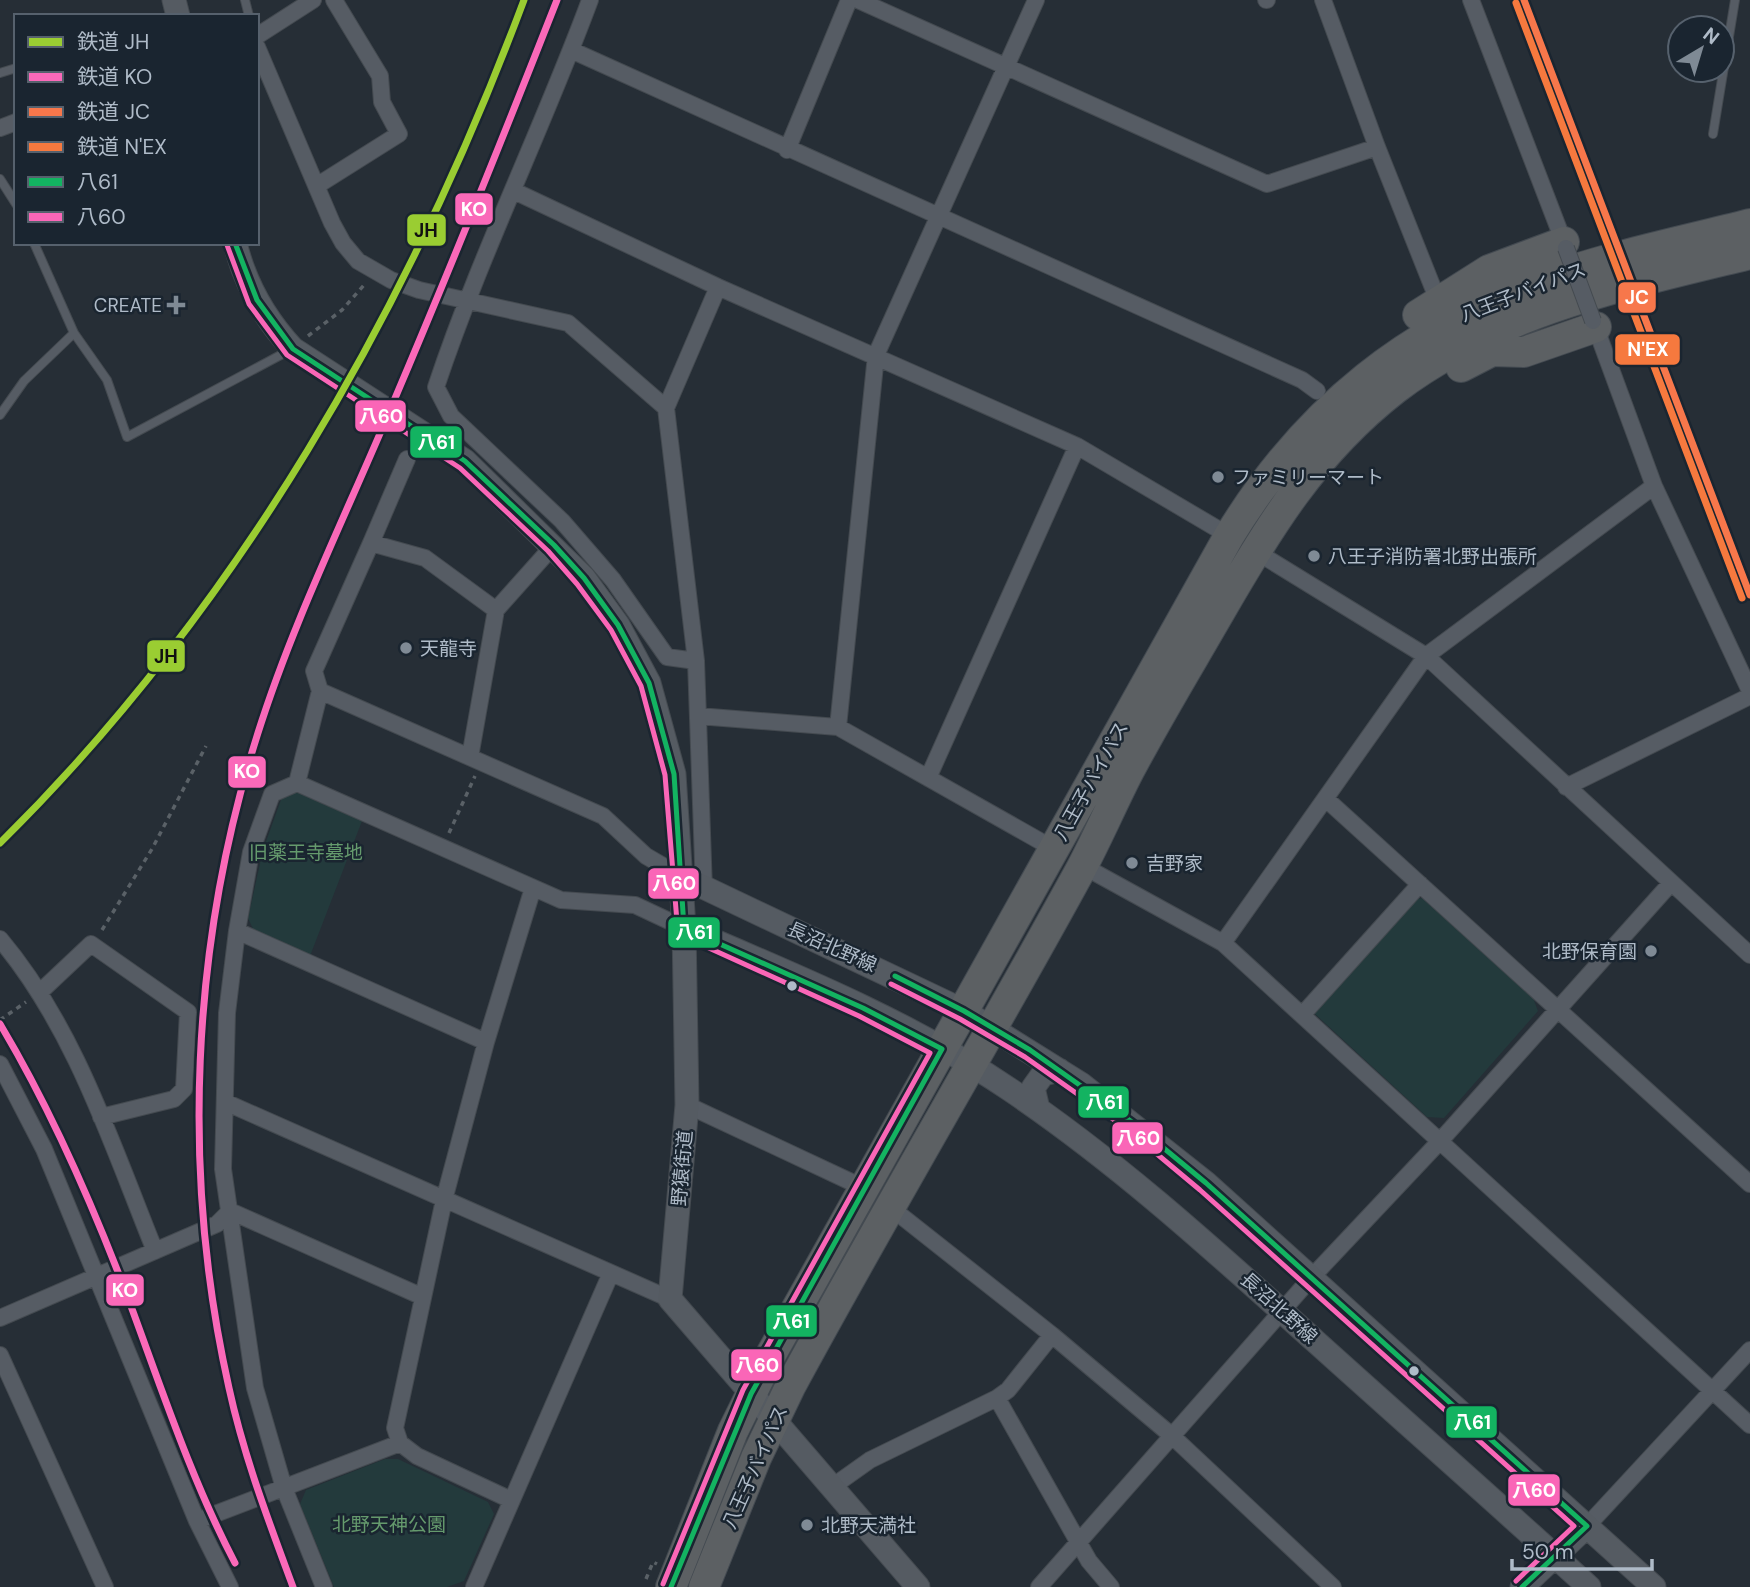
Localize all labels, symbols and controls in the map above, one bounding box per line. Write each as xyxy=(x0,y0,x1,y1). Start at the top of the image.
legend xyxy=(14,14,259,245)
north arrow xyxy=(1666,14,1736,84)
text: N xyxy=(1698,22,1724,50)
text: 鉄道 JH xyxy=(77,28,149,56)
text: 鉄道 KO xyxy=(77,63,152,91)
text: 鉄道 JC xyxy=(77,98,150,126)
text: 鉄道 N'EX xyxy=(77,133,167,161)
text: 八61 xyxy=(77,168,118,196)
line badge: KO xyxy=(454,192,494,226)
text: KO xyxy=(461,197,487,222)
text: 八60 xyxy=(77,203,126,231)
line badge: JH xyxy=(406,213,447,247)
text: JH xyxy=(414,218,438,243)
street label: 八王子バイパス xyxy=(1457,257,1589,327)
line badge: JC xyxy=(1617,281,1657,314)
text: JC xyxy=(1625,285,1649,310)
place label: CREATE xyxy=(94,293,162,318)
marker: CREATE xyxy=(168,297,184,313)
line badge: N'EX xyxy=(1614,333,1681,366)
text: N'EX xyxy=(1627,337,1669,362)
line badge: 八60 xyxy=(354,399,407,433)
text: 八60 xyxy=(359,404,403,429)
line badge: 八61 xyxy=(409,425,463,459)
text: 八61 xyxy=(417,430,455,455)
place label: ファミリーマート xyxy=(1232,465,1384,490)
marker: ファミリーマート xyxy=(1210,469,1226,485)
place label: 八王子消防署北野出張所 xyxy=(1328,544,1537,569)
marker: 八王子消防署北野出張所 xyxy=(1306,548,1322,564)
place label: 天龍寺 xyxy=(420,636,477,661)
line badge: JH xyxy=(146,639,186,673)
marker: 天龍寺 xyxy=(398,640,414,656)
text: JH xyxy=(154,644,178,669)
street label: 八王子バイパス xyxy=(1048,717,1134,845)
line badge: KO xyxy=(227,755,267,789)
text: KO xyxy=(234,759,260,784)
park label: 旧薬王寺墓地 xyxy=(249,840,363,865)
place label: 吉野家 xyxy=(1146,851,1203,876)
marker: 吉野家 xyxy=(1124,855,1140,871)
line badge: 八60 xyxy=(647,867,700,900)
text: 八60 xyxy=(652,871,696,896)
line badge: 八61 xyxy=(667,916,721,949)
street label: 長沼北野線 xyxy=(784,916,880,978)
text: 八61 xyxy=(675,920,713,945)
place label: 北野保育園 xyxy=(1542,939,1637,964)
marker: 北野保育園 xyxy=(1643,943,1659,959)
unlabelled marker xyxy=(785,979,799,993)
line badge: 八61 xyxy=(1077,1085,1130,1119)
text: 八61 xyxy=(1085,1090,1123,1115)
line badge: 八60 xyxy=(1111,1121,1164,1155)
text: 八60 xyxy=(1116,1126,1160,1151)
street label: 野猿街道 xyxy=(666,1129,698,1207)
street label: 長沼北野線 xyxy=(1235,1267,1323,1349)
line badge: KO xyxy=(105,1273,145,1307)
text: KO xyxy=(112,1278,138,1303)
line badge: 八61 xyxy=(765,1304,818,1338)
text: 八61 xyxy=(772,1309,810,1334)
line badge: 八60 xyxy=(730,1348,783,1382)
text: 八60 xyxy=(735,1353,779,1378)
unlabelled marker xyxy=(1407,1364,1421,1378)
street label: 八王子バイパス xyxy=(717,1401,793,1533)
line badge: 八61 xyxy=(1445,1405,1498,1439)
text: 八61 xyxy=(1453,1410,1491,1435)
line badge: 八60 xyxy=(1507,1473,1561,1507)
text: 八60 xyxy=(1512,1478,1556,1503)
park label: 北野天神公園 xyxy=(332,1512,446,1537)
place label: 北野天満社 xyxy=(821,1513,916,1538)
marker: 北野天満社 xyxy=(799,1517,815,1533)
scale bar xyxy=(1512,1528,1652,1572)
text: 50 m xyxy=(1522,1538,1573,1566)

